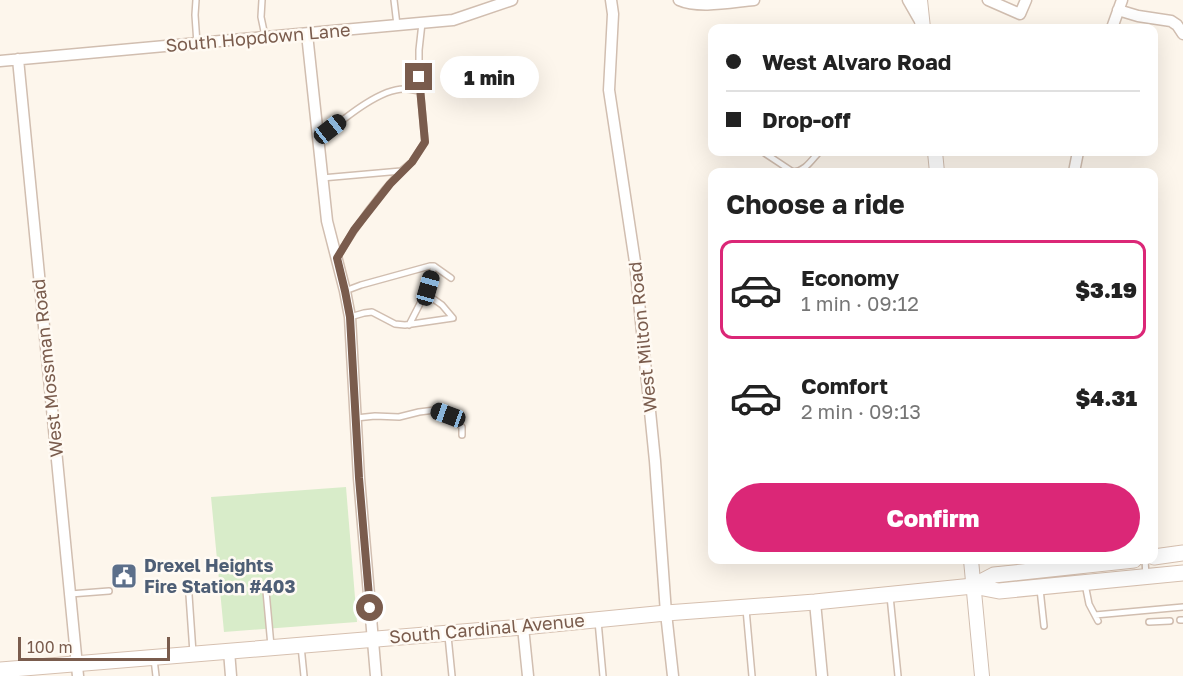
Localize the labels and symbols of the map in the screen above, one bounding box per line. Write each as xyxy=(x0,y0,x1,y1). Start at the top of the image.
street label: South Hopdown Lane xyxy=(165,18,351,56)
callout: 1 min xyxy=(440,56,539,98)
route end xyxy=(405,63,432,90)
car xyxy=(310,111,350,147)
street label: West Milton Road xyxy=(623,261,661,414)
car xyxy=(414,268,442,308)
street label: West Mossman Road xyxy=(27,278,67,458)
car xyxy=(428,400,468,430)
place label: Drexel Heights Fire Station #403 xyxy=(144,554,296,597)
public building icon: Drexel Heights Fire Station #403 xyxy=(109,561,139,591)
route start xyxy=(356,594,383,621)
street label: South Cardinal Avenue xyxy=(388,608,586,648)
scale bar xyxy=(18,634,170,662)

